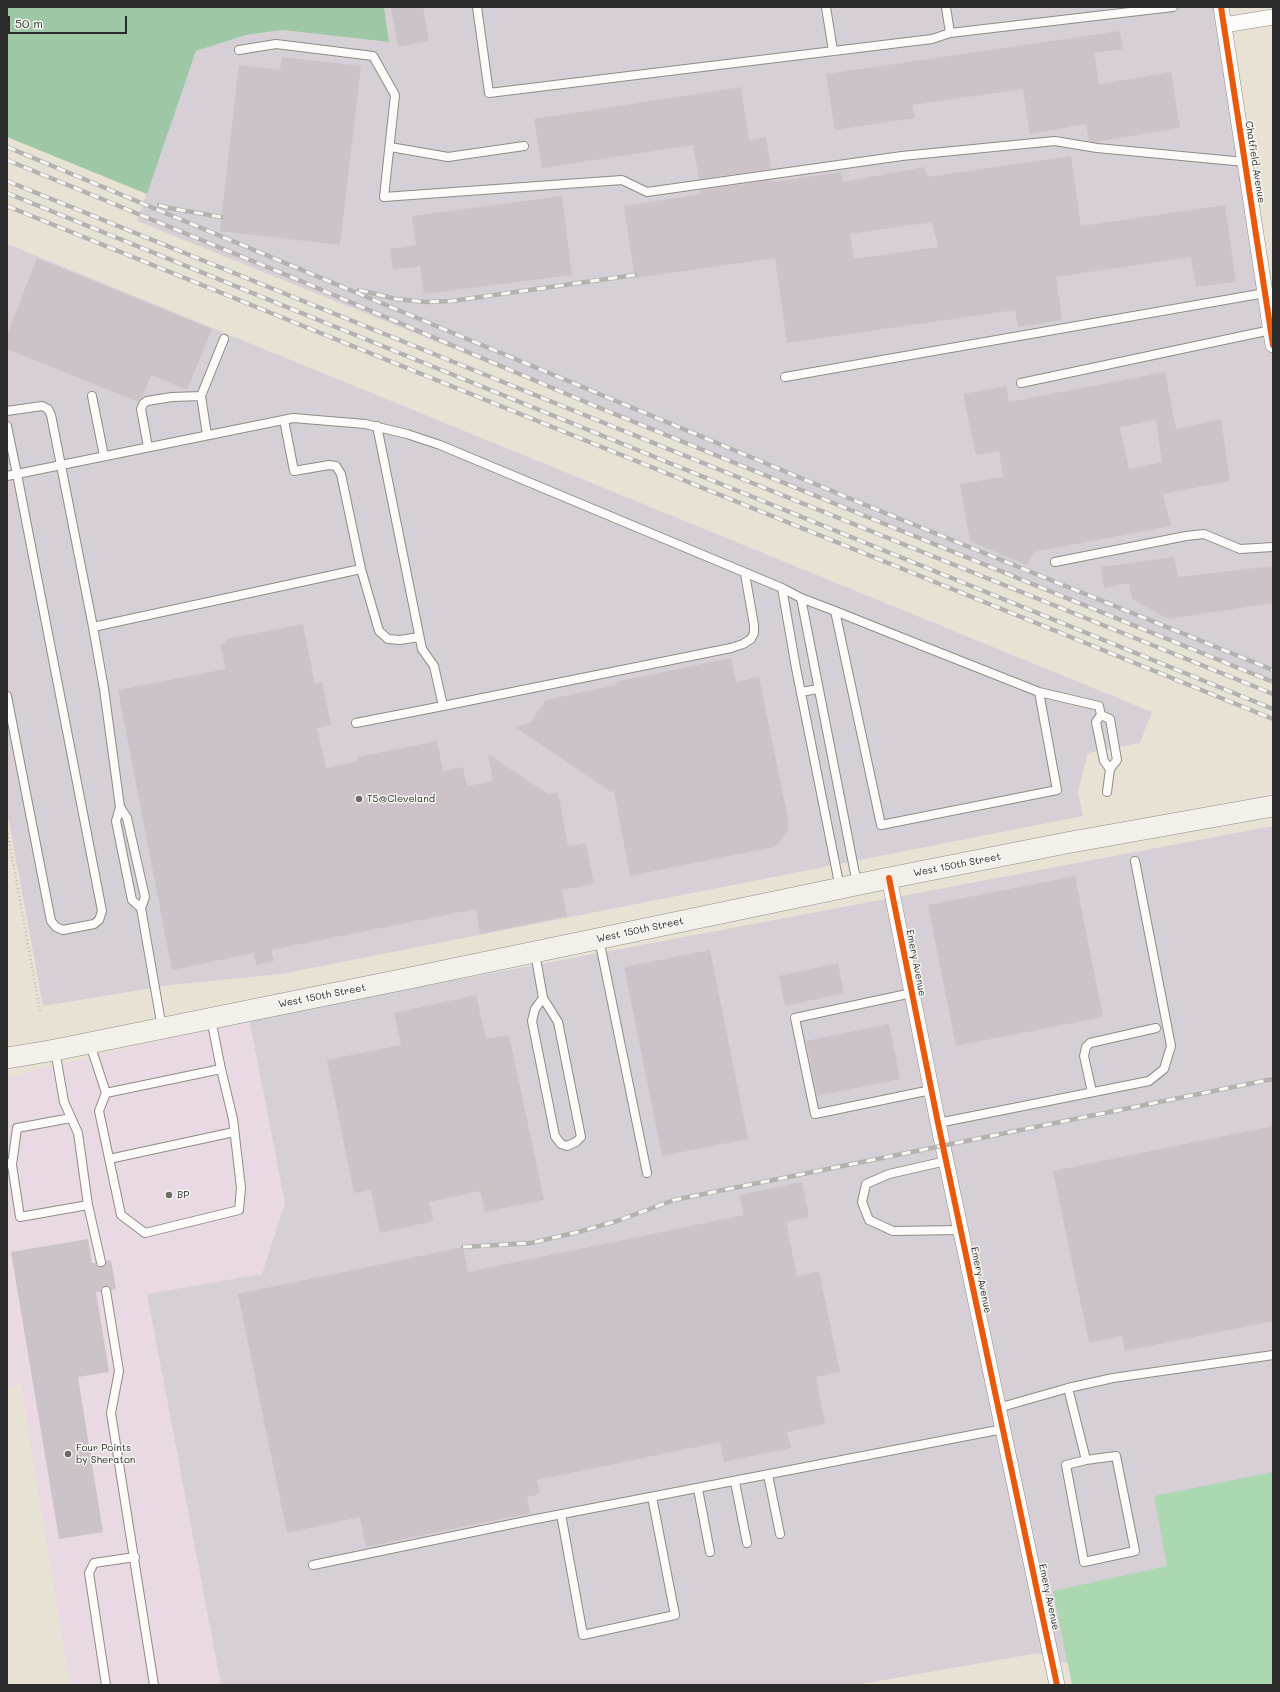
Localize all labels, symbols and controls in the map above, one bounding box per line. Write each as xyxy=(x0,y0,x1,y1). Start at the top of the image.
scale bar xyxy=(10,8,129,34)
text: 50 m xyxy=(15,15,43,31)
street label: Chatfield Avenue xyxy=(1243,120,1267,204)
place label: T5@Cleveland xyxy=(367,793,435,805)
marker: T5@Cleveland xyxy=(354,794,364,804)
street label: West 150th Street xyxy=(912,851,1002,879)
street label: West 150th Street xyxy=(595,915,685,945)
street label: Emery Avenue xyxy=(904,929,928,997)
street label: West 150th Street xyxy=(277,982,367,1010)
place label: BP xyxy=(177,1189,189,1201)
marker: BP xyxy=(164,1190,174,1200)
street label: Emery Avenue xyxy=(968,1246,994,1314)
place label: Four Points by Sheraton xyxy=(76,1442,135,1466)
marker: Four Points by Sheraton xyxy=(63,1449,73,1459)
street label: Emery Avenue xyxy=(1036,1563,1062,1631)

